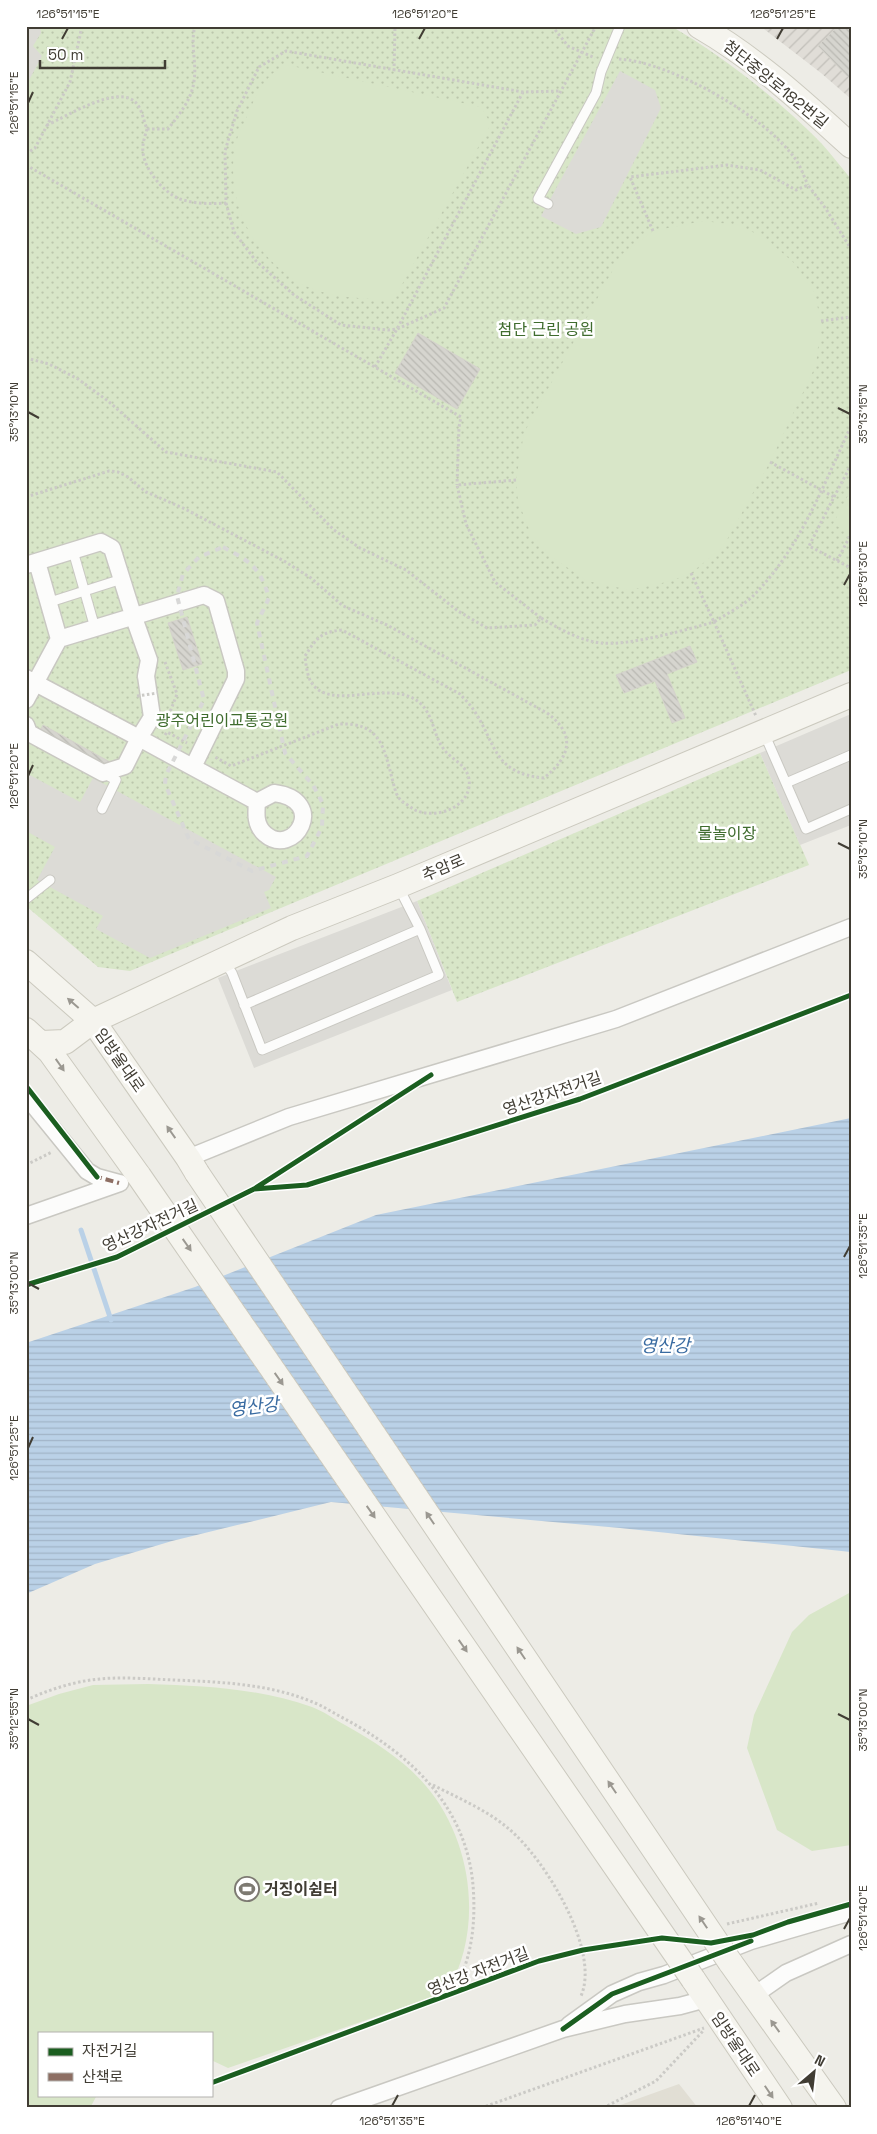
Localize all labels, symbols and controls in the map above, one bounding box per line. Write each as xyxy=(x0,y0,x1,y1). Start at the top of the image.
text: 126°51'15"E xyxy=(36,6,100,22)
text: 126°51'20"E xyxy=(392,6,458,22)
text: 126°51'25"E xyxy=(750,6,816,22)
street label: 첨단중앙로182번길 xyxy=(719,36,833,133)
scale bar xyxy=(40,38,165,70)
text: 50 m xyxy=(48,45,83,64)
text: 126°51'15"E xyxy=(6,71,22,135)
park label: 첨단 근린 공원 xyxy=(498,319,594,340)
text: 35°13'10"N xyxy=(6,382,22,442)
text: 35°13'15"N xyxy=(855,384,871,444)
text: 126°51'30"E xyxy=(855,541,871,607)
park label: 광주어린이교통공원 xyxy=(156,710,288,731)
text: 126°51'20"E xyxy=(6,743,22,809)
text: 35°13'10"N xyxy=(855,819,871,879)
park label: 물놀이장 xyxy=(698,823,757,844)
street label: 추암로 xyxy=(419,849,468,886)
one-way arrow xyxy=(68,997,80,1009)
street label: 임방울대로 xyxy=(90,1024,149,1097)
one-way arrow xyxy=(55,1058,65,1072)
street label: 영산강자전거길 xyxy=(500,1067,604,1120)
one-way arrow xyxy=(166,1126,176,1139)
street label: 영산강자전거길 xyxy=(99,1194,201,1257)
text: 126°51'35"E xyxy=(855,1213,871,1279)
one-way arrow xyxy=(182,1238,191,1252)
text: 35°13'00"N xyxy=(6,1252,22,1314)
water label: 영산강 xyxy=(640,1334,692,1357)
one-way arrow xyxy=(274,1372,284,1386)
water label: 영산강 xyxy=(228,1392,282,1421)
text: 126°51'25"E xyxy=(6,1415,22,1481)
one-way arrow xyxy=(366,1506,376,1519)
one-way arrow xyxy=(425,1511,435,1525)
one-way arrow xyxy=(459,1639,468,1653)
one-way arrow xyxy=(516,1646,526,1659)
text: 35°12'55"N xyxy=(6,1688,22,1750)
text: 35°13'00"N xyxy=(855,1689,871,1751)
one-way arrow xyxy=(607,1780,617,1794)
sports icon: 거징이쉼터 xyxy=(234,1876,260,1902)
place label: 거징이쉼터 xyxy=(264,1879,338,1900)
text: 126°51'40"E xyxy=(855,1885,871,1951)
one-way arrow xyxy=(698,1915,708,1929)
street label: 영산강 자전거길 xyxy=(424,1942,532,2000)
street label: 임방울대로 xyxy=(706,2008,765,2081)
one-way arrow xyxy=(770,2019,780,2032)
legend xyxy=(38,2032,212,2096)
text: 자전거길 xyxy=(82,2041,137,2060)
north arrow xyxy=(790,2046,840,2096)
text: N xyxy=(812,2050,828,2071)
text: 산책로 xyxy=(82,2067,123,2086)
one-way arrow xyxy=(764,2085,774,2099)
text: 126°51'35"E xyxy=(359,2113,425,2129)
text: 126°51'40"E xyxy=(716,2113,782,2129)

